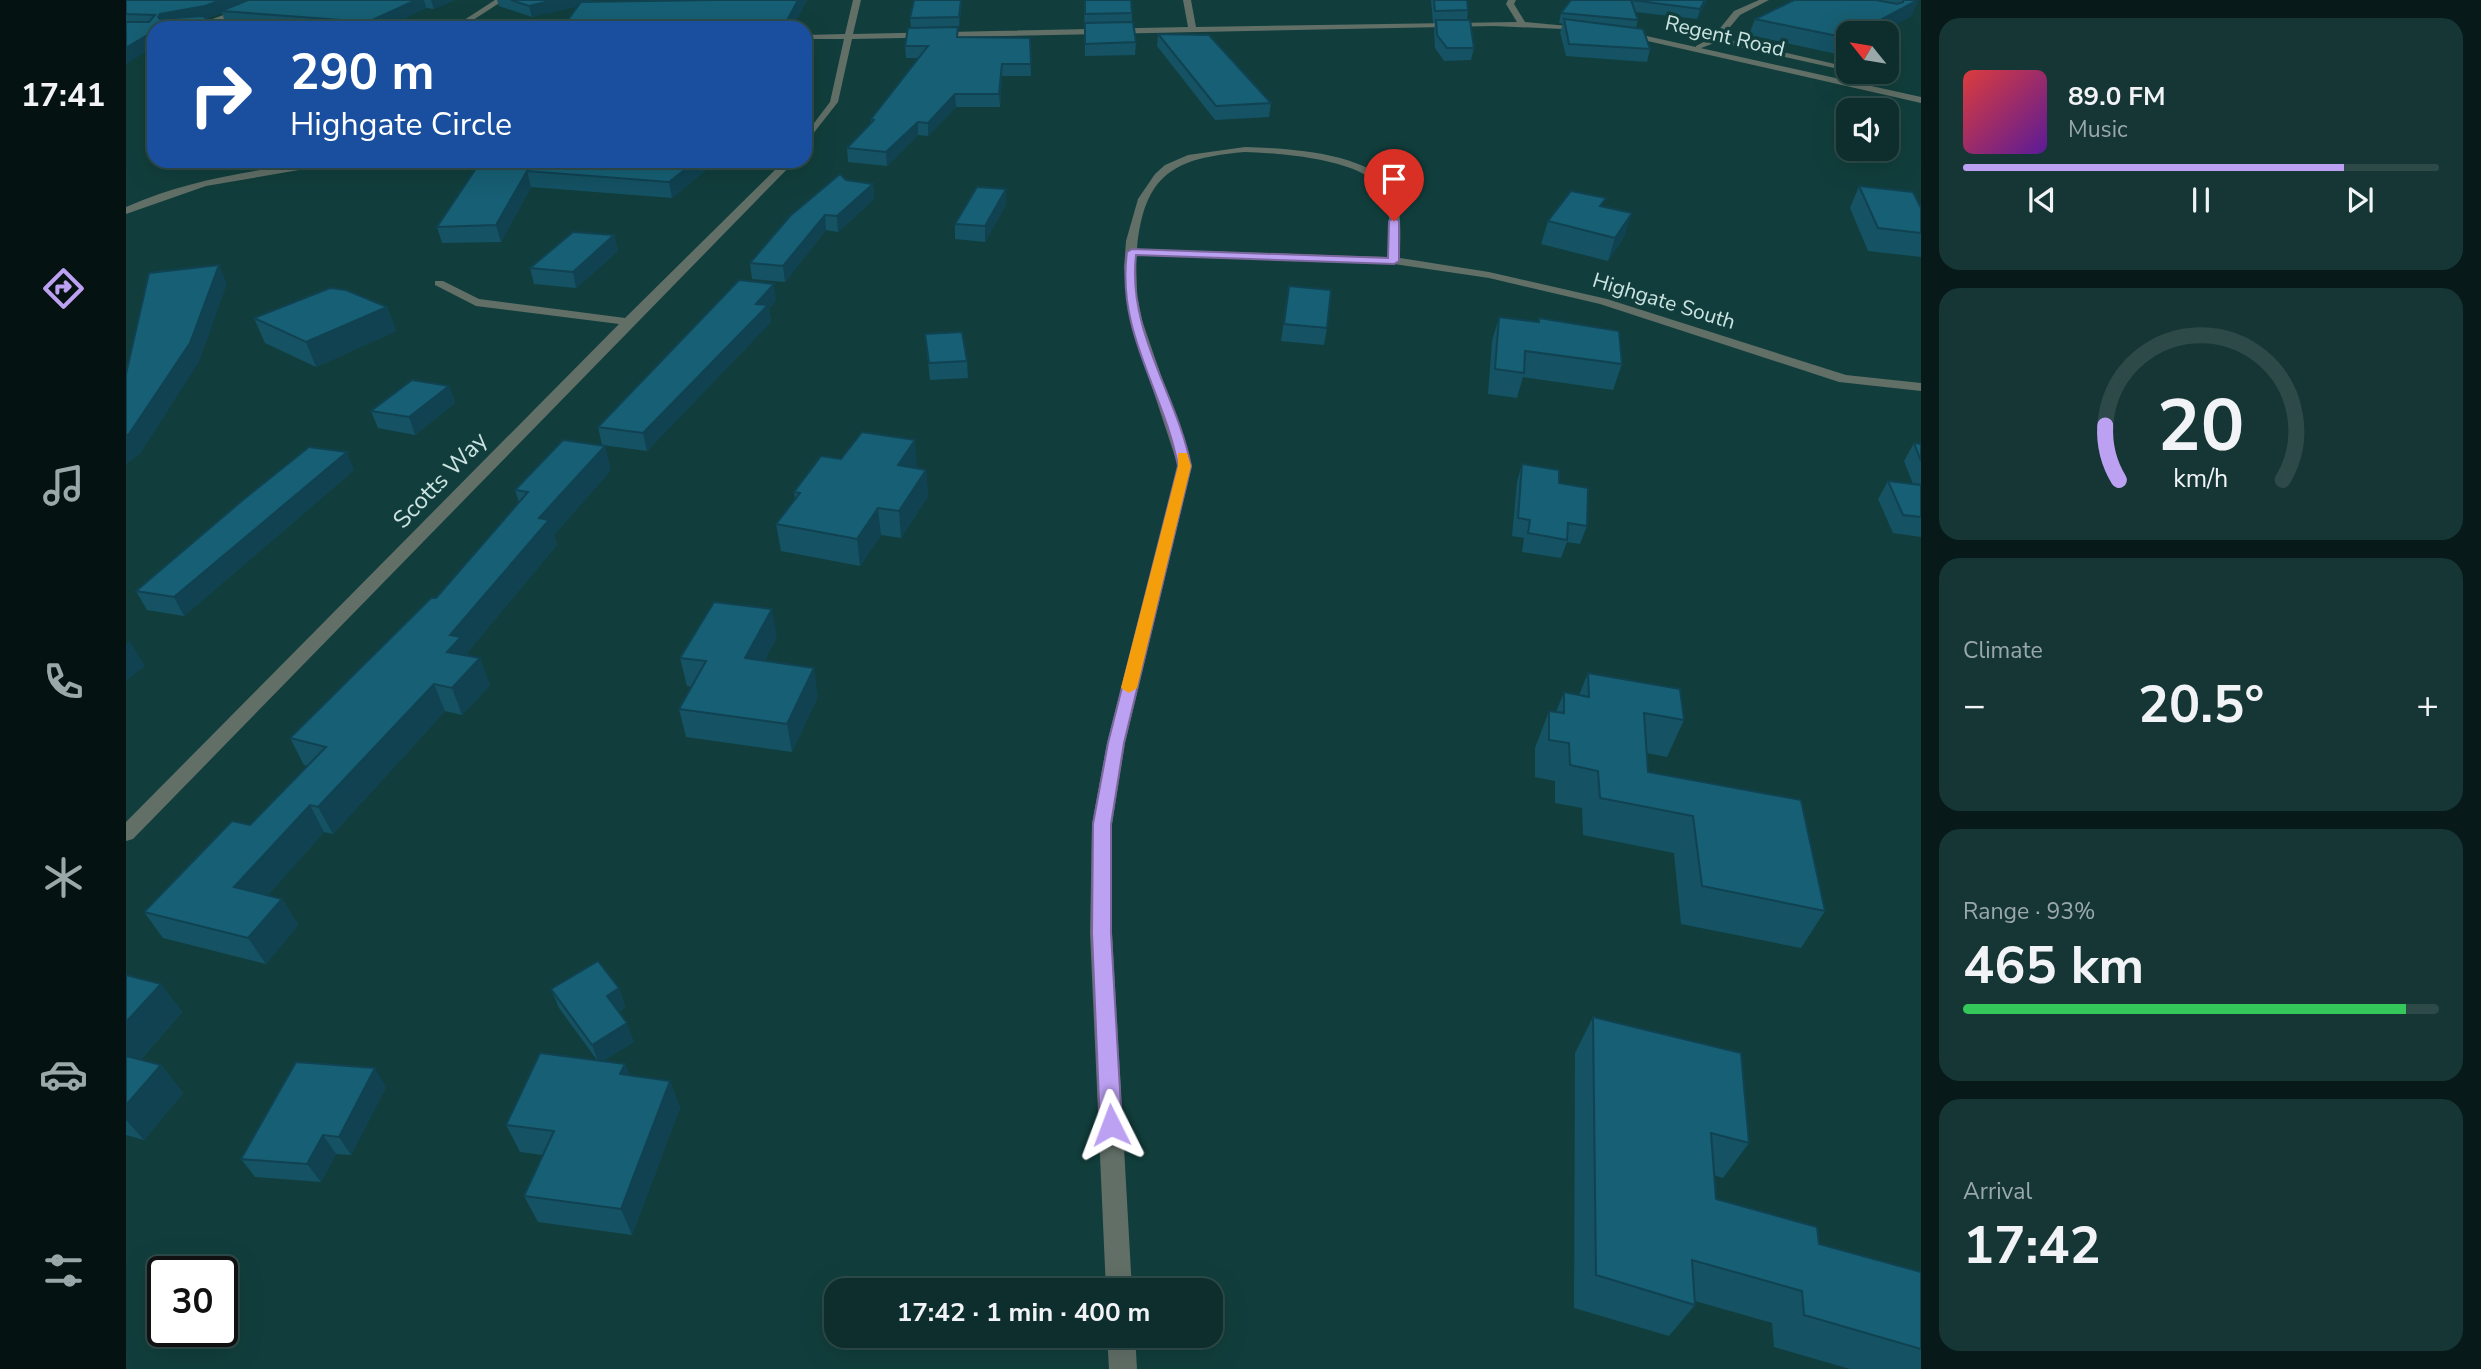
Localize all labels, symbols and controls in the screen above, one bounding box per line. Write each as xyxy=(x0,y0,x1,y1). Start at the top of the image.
street label: Regent Road xyxy=(1662,9,1788,63)
north arrow xyxy=(1836,21,1899,84)
map controls xyxy=(1836,21,1899,161)
text: 290 m xyxy=(290,39,434,106)
icon: right xyxy=(175,49,266,140)
text: 17:41 xyxy=(21,74,105,117)
text: 89.0 FM xyxy=(2068,79,2165,114)
button: sound xyxy=(1836,98,1899,161)
text: Highgate Circle xyxy=(290,103,512,146)
text: Music xyxy=(2068,114,2128,145)
pin xyxy=(1364,149,1424,221)
icon: arrive xyxy=(1375,160,1413,198)
icon: previous xyxy=(2023,181,2061,219)
icon: pause xyxy=(2182,181,2220,219)
icon: next xyxy=(2341,181,2379,219)
icon: directions xyxy=(39,264,88,313)
street label: Highgate South xyxy=(1589,266,1739,336)
text: 20 xyxy=(2157,377,2245,477)
street label: Scotts Way xyxy=(386,424,495,535)
icon: music xyxy=(39,461,88,510)
text: km/h xyxy=(2173,462,2229,496)
text: Climate xyxy=(1963,635,2043,666)
icon: phone xyxy=(39,657,88,706)
text: 20.5° xyxy=(2138,669,2264,740)
text: − xyxy=(1963,680,1986,731)
text: + xyxy=(2416,680,2439,731)
icon: climate xyxy=(39,853,88,902)
text: Range · 93% xyxy=(1963,896,2095,927)
text: 465 km xyxy=(1963,930,2144,1001)
icon: car xyxy=(39,1050,88,1099)
position arrow xyxy=(1074,1088,1148,1162)
text: Arrival xyxy=(1963,1176,2032,1207)
text: 17:42 xyxy=(1963,1210,2101,1281)
icon: filters xyxy=(39,1246,88,1295)
speed limit sign: 30 xyxy=(147,1256,238,1347)
text: 17:42 · 1 min · 400 m xyxy=(897,1295,1150,1330)

